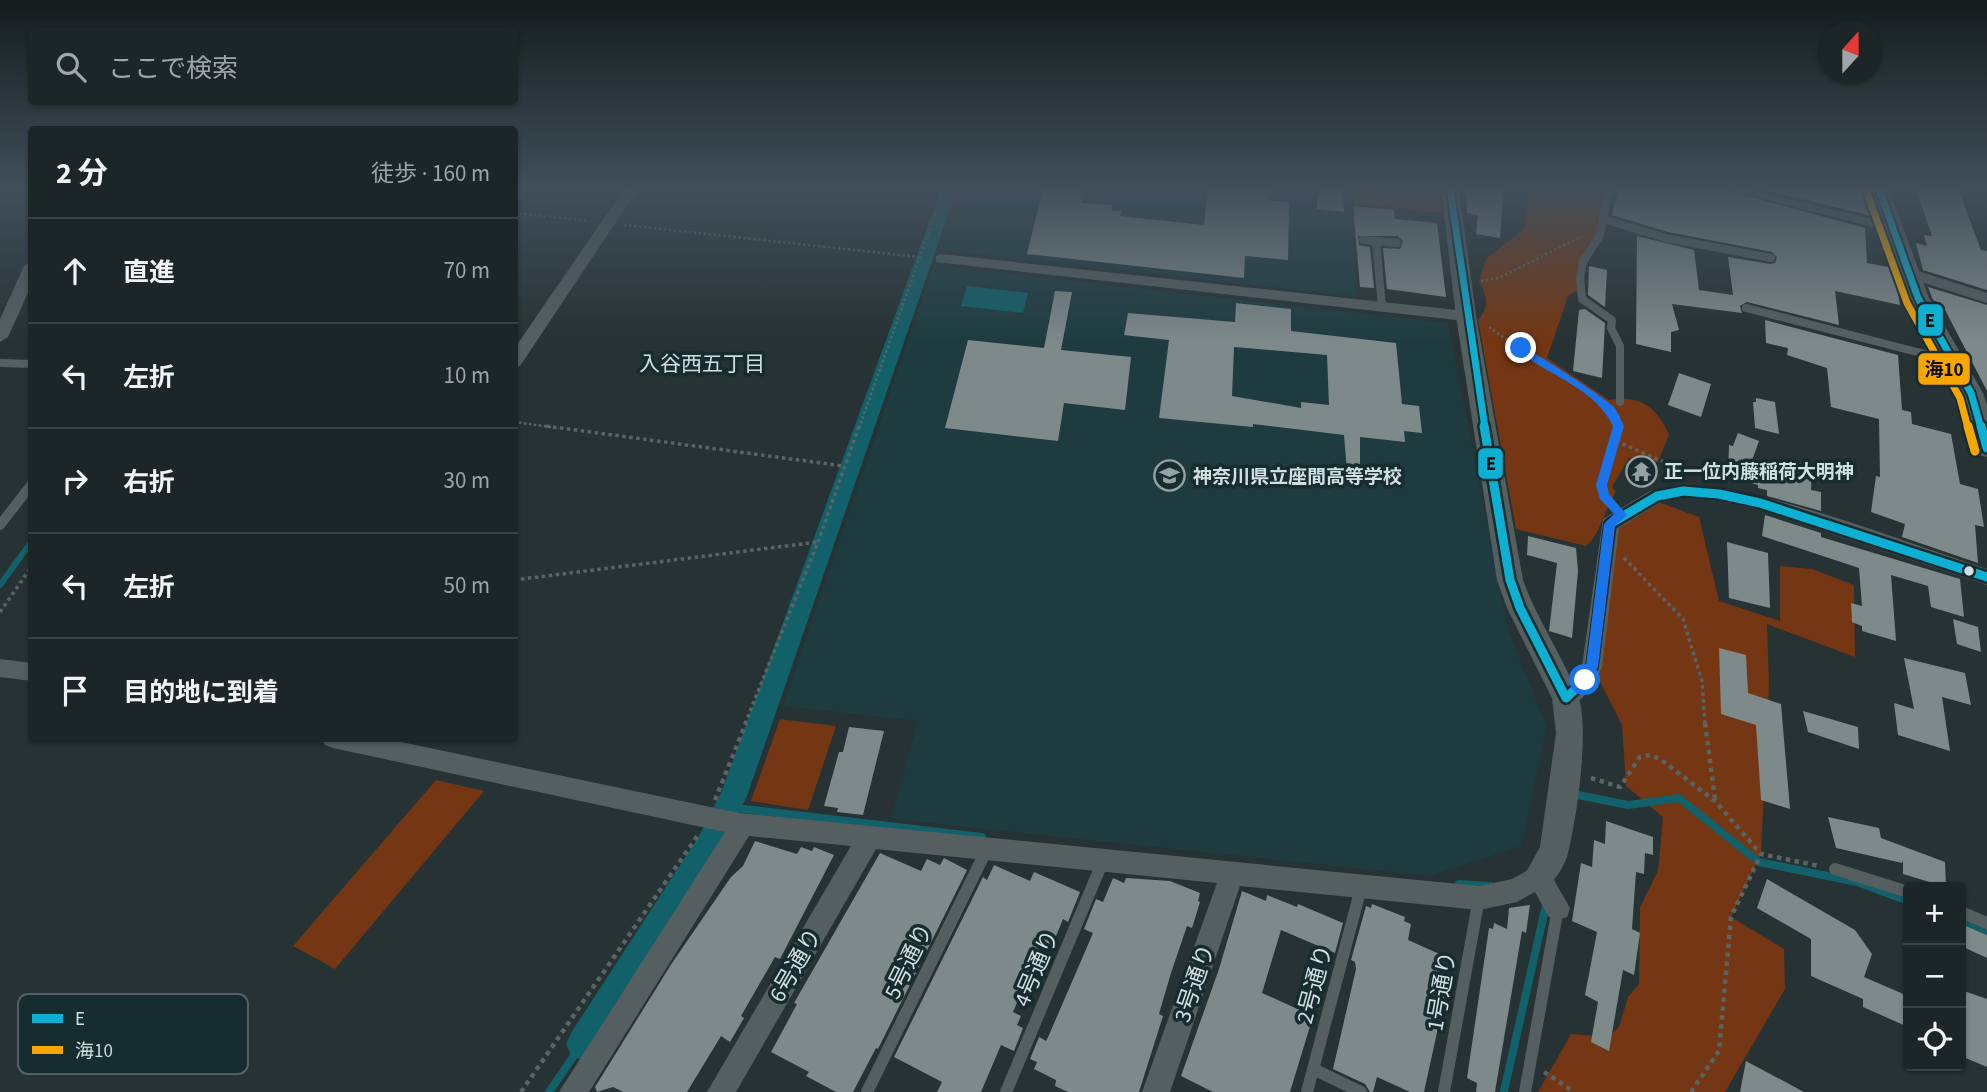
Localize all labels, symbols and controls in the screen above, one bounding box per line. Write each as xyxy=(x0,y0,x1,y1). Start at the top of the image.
north arrow xyxy=(1819,21,1882,84)
search box xyxy=(28,28,518,105)
icon: search xyxy=(52,48,90,86)
text: ここで検索 xyxy=(108,50,238,87)
text: 2 分 xyxy=(56,152,108,195)
text: 徒歩 · 160 m xyxy=(371,157,490,190)
icon: ahead xyxy=(56,252,94,290)
text: 直進 xyxy=(123,254,175,291)
text: 70 m xyxy=(443,254,490,287)
line badge: E xyxy=(1917,303,1944,337)
text: E xyxy=(1925,308,1935,335)
route end xyxy=(1505,332,1536,363)
district label: 入谷西五丁目 xyxy=(639,349,765,379)
line badge: 海10 xyxy=(1917,352,1971,386)
icon: left xyxy=(56,357,94,395)
text: 海10 xyxy=(1924,357,1964,384)
text: 左折 xyxy=(123,359,175,396)
text: 10 m xyxy=(443,359,490,392)
line badge: E xyxy=(1477,447,1504,480)
text: E xyxy=(1486,451,1496,478)
temple icon: 正一位内藤稲荷大明神 xyxy=(1624,454,1658,488)
school or university icon: 神奈川県立座間高等学校 xyxy=(1153,459,1187,493)
place label: 正一位内藤稲荷大明神 xyxy=(1664,459,1854,486)
icon: right xyxy=(56,462,94,500)
text: 右折 xyxy=(123,464,175,501)
text: 30 m xyxy=(443,464,490,497)
place label: 神奈川県立座間高等学校 xyxy=(1193,464,1402,491)
unlabelled marker xyxy=(1962,564,1976,578)
icon: left xyxy=(56,567,94,605)
text: 左折 xyxy=(123,569,175,606)
text: 50 m xyxy=(443,569,490,602)
route start xyxy=(1569,664,1600,695)
icon: arrive xyxy=(56,672,94,710)
text: 目的地に到着 xyxy=(123,674,279,711)
map controls xyxy=(1903,882,1966,1071)
button: + xyxy=(1903,882,1966,945)
street label: 5号通り xyxy=(876,918,941,1005)
street label: 6号通り xyxy=(761,922,830,1008)
street label: 4号通り xyxy=(1006,925,1067,1012)
street label: 3号通り xyxy=(1166,940,1223,1027)
street label: 2号通り xyxy=(1288,941,1341,1027)
button: − xyxy=(1903,945,1966,1008)
street label: 1号通り xyxy=(1418,949,1465,1034)
legend xyxy=(18,994,248,1074)
text: E xyxy=(75,1006,85,1033)
button: locate xyxy=(1903,1008,1966,1071)
text: 海10 xyxy=(75,1038,113,1065)

